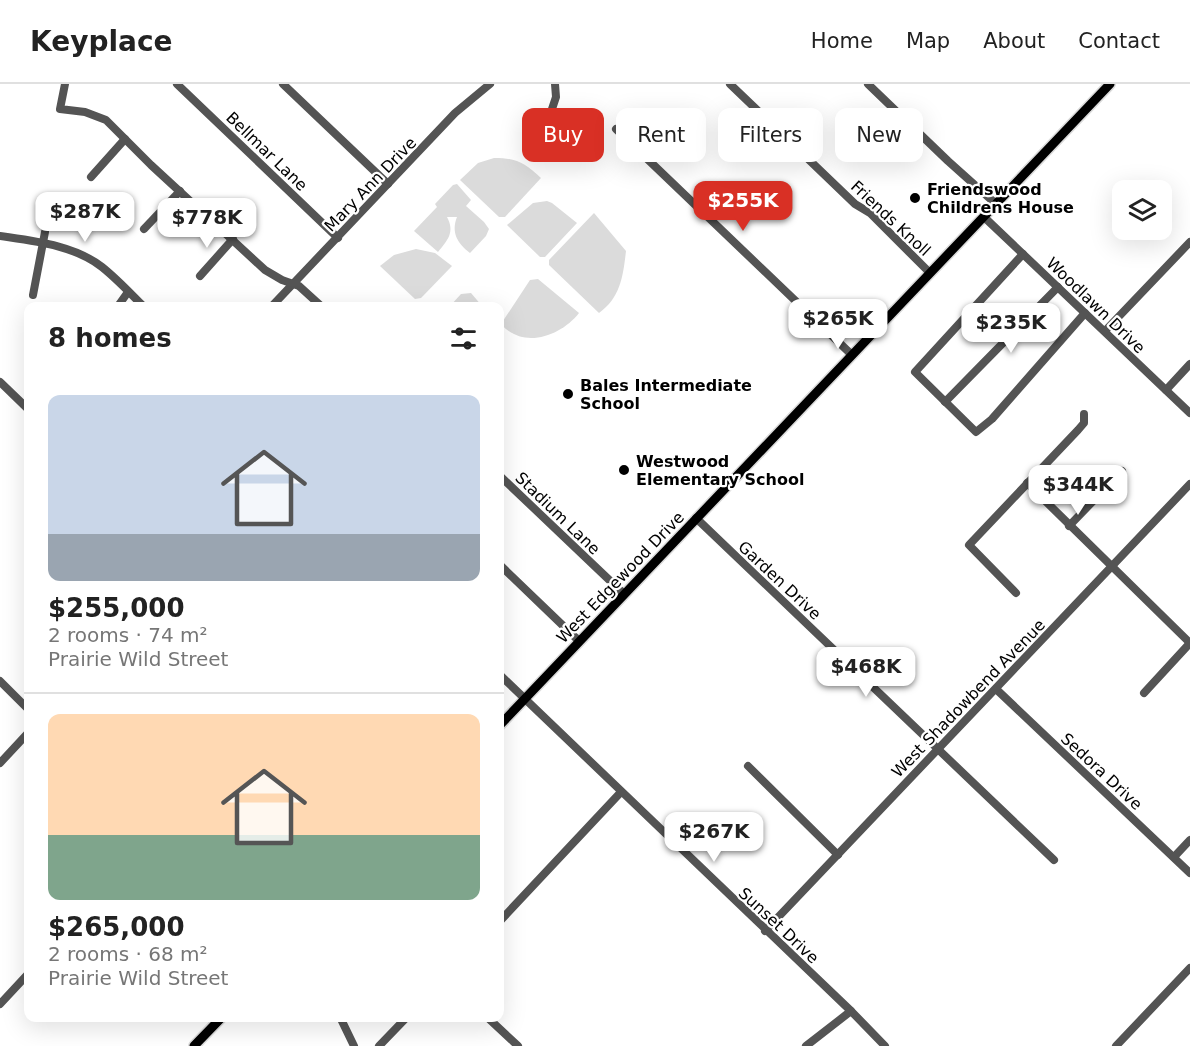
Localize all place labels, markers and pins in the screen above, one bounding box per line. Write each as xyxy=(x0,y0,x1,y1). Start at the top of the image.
place label: Friendswood Childrens House xyxy=(927,180,1074,217)
pin: $255K xyxy=(701,181,785,232)
marker: Friendswood Childrens House xyxy=(908,191,922,205)
pin: $287K xyxy=(43,192,127,243)
pin: $778K xyxy=(165,198,249,249)
pin: $265K xyxy=(796,299,880,350)
pin: $235K xyxy=(969,303,1053,354)
place label: Bales Intermediate School xyxy=(580,376,752,413)
marker: Bales Intermediate School xyxy=(561,387,575,401)
place label: Westwood Elementary School xyxy=(636,452,804,489)
marker: Westwood Elementary School xyxy=(617,463,631,477)
pin: $344K xyxy=(1036,465,1120,516)
pin: $468K xyxy=(824,647,908,698)
pin: $267K xyxy=(672,812,756,863)

